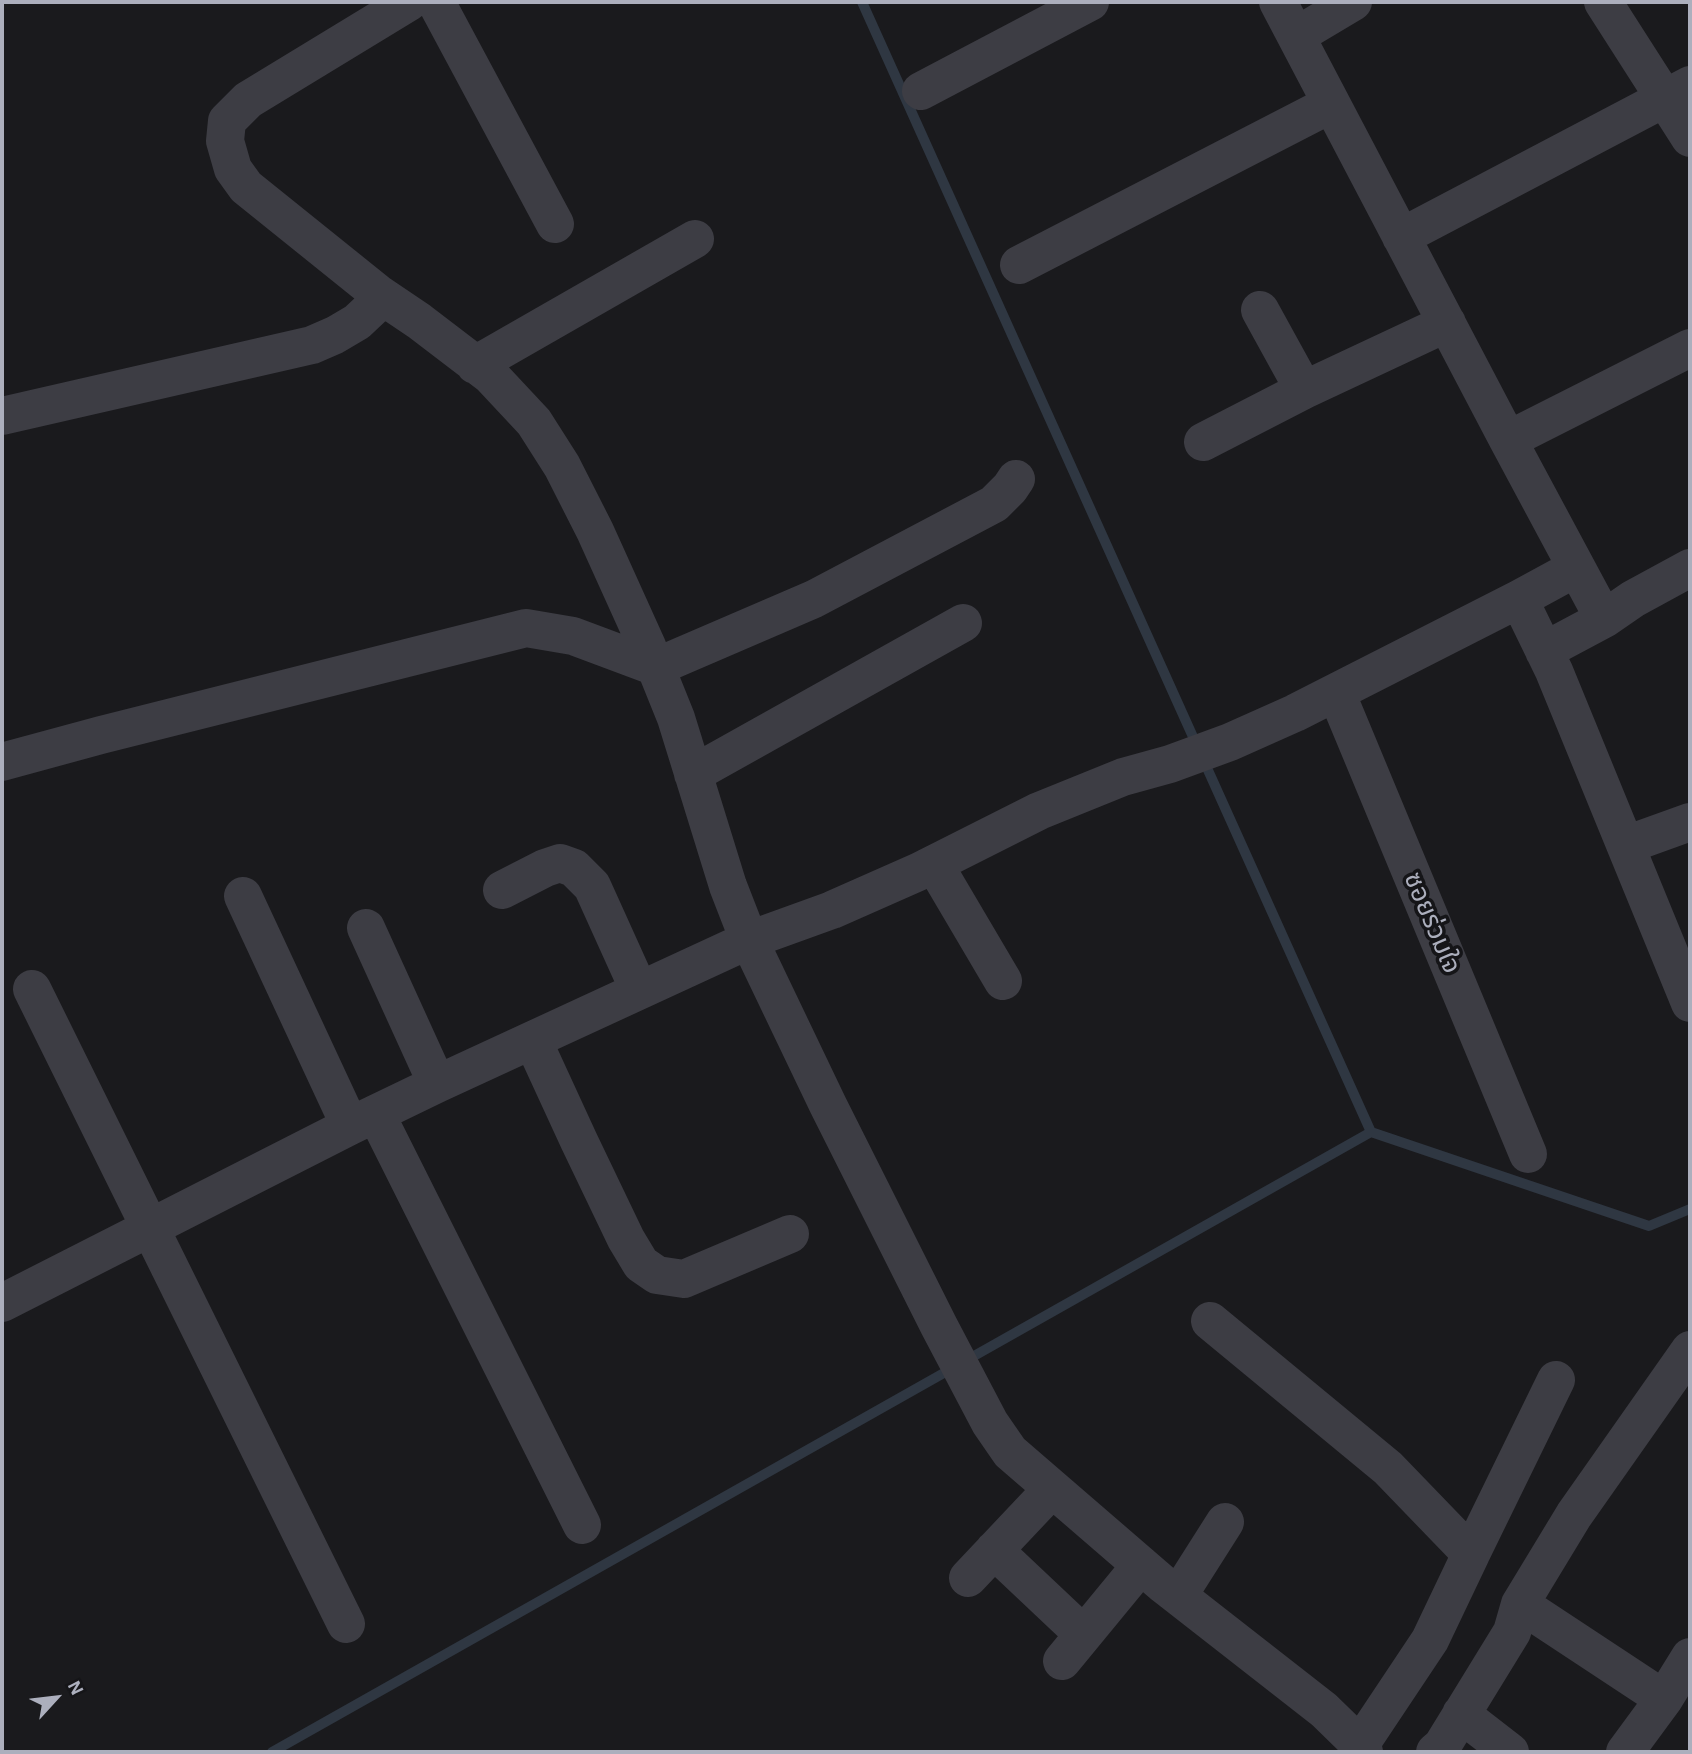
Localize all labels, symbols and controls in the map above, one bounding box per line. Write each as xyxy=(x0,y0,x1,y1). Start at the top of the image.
street label: ซอยร่วมใจ xyxy=(1397,868,1467,978)
north arrow xyxy=(21,1663,91,1733)
text: N xyxy=(64,1678,87,1698)

